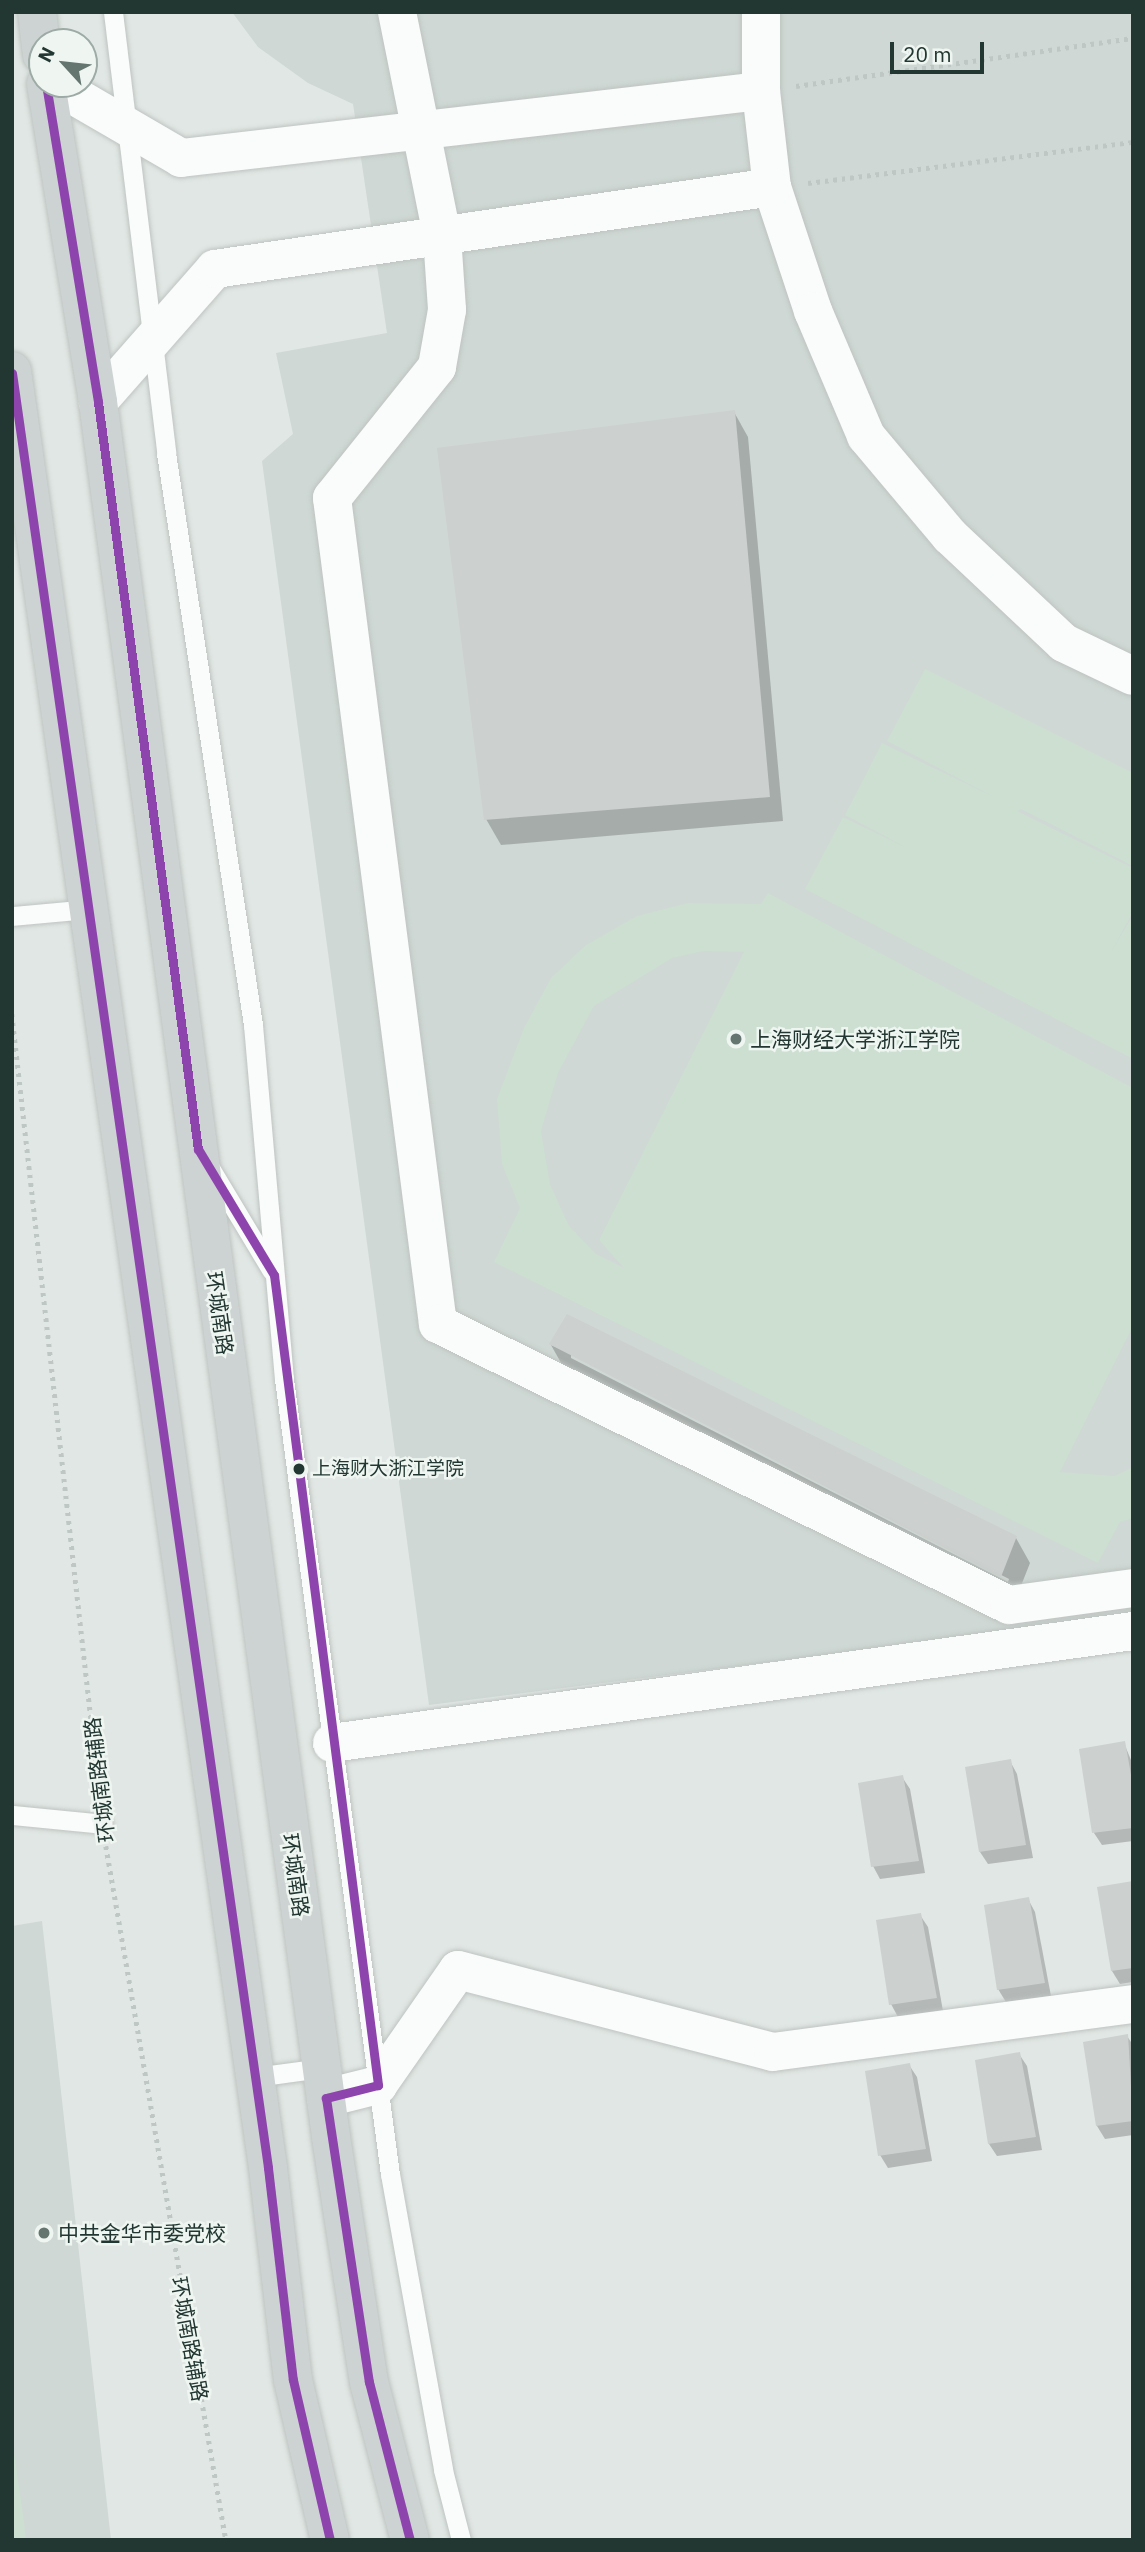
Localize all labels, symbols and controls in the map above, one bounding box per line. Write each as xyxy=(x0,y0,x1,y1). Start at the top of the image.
north arrow xyxy=(28,28,98,98)
scale bar xyxy=(893,28,988,72)
text: 20 m xyxy=(903,40,952,68)
text: N xyxy=(32,43,60,66)
place label: 上海财经大学浙江学院 xyxy=(750,1026,960,1052)
marker: 上海财经大学浙江学院 xyxy=(728,1031,744,1047)
street label: 环城南路 xyxy=(202,1270,238,1356)
place label: 上海财大浙江学院 xyxy=(312,1458,464,1480)
marker: 上海财大浙江学院 xyxy=(292,1462,306,1476)
street label: 环城南路辅路 xyxy=(79,1716,119,1844)
street label: 环城南路 xyxy=(278,1832,314,1918)
place label: 中共金华市委党校 xyxy=(58,2220,226,2246)
marker: 中共金华市委党校 xyxy=(36,2225,52,2241)
street label: 环城南路辅路 xyxy=(167,2275,213,2403)

